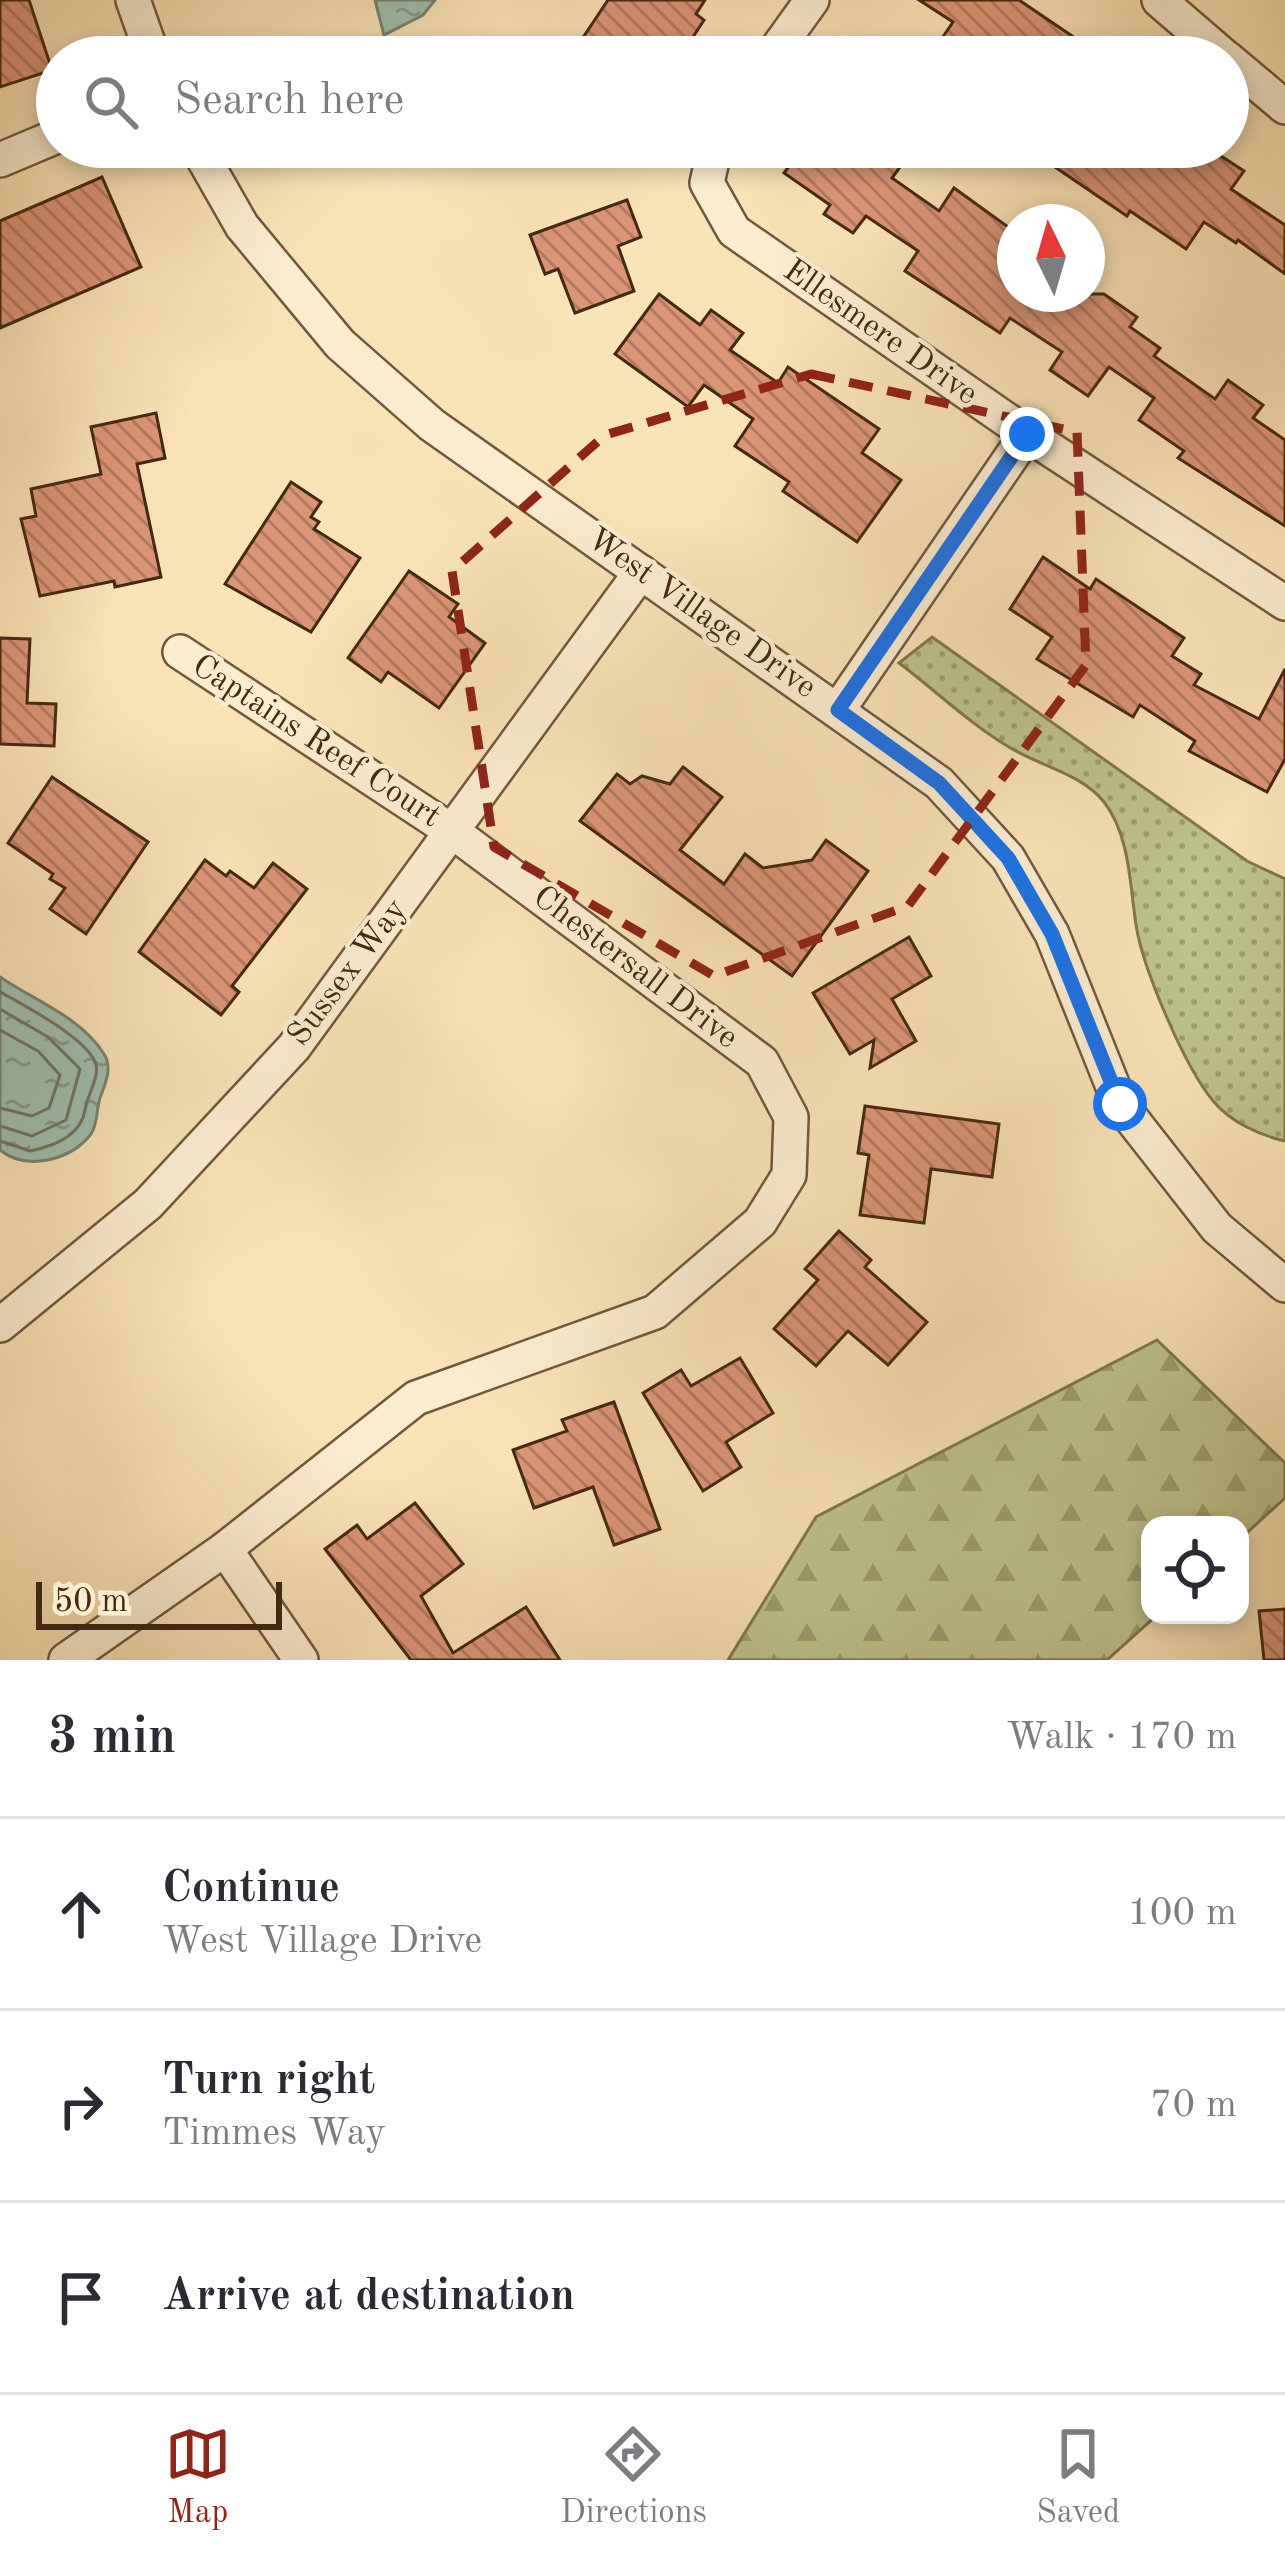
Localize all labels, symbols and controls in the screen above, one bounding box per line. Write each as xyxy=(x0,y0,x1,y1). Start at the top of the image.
search box xyxy=(36,36,1249,168)
icon: search xyxy=(78,69,144,135)
text: Search here xyxy=(174,79,404,124)
north arrow xyxy=(997,204,1105,312)
street label: Ellesmere Drive xyxy=(777,254,983,412)
route end xyxy=(1000,407,1054,461)
street label: West Village Drive xyxy=(581,523,821,705)
street label: Captains Reef Court xyxy=(186,649,446,835)
street label: Chestersall Drive xyxy=(527,881,743,1055)
street label: Sussex Way xyxy=(282,894,414,1052)
route start xyxy=(1093,1077,1147,1131)
map controls xyxy=(1141,1516,1249,1624)
button: locate xyxy=(1141,1516,1249,1624)
scale bar xyxy=(36,1576,282,1629)
text: 50 m xyxy=(54,1586,128,1619)
text: 3 min xyxy=(48,1713,176,1764)
text: Walk · 170 m xyxy=(1006,1718,1237,1757)
text: Continue xyxy=(162,1867,340,1912)
icon: ahead xyxy=(48,1881,114,1947)
text: 100 m xyxy=(1127,1894,1237,1933)
text: West Village Drive xyxy=(162,1922,482,1961)
text: Turn right xyxy=(162,2059,375,2104)
icon: right xyxy=(48,2073,114,2139)
text: 70 m xyxy=(1150,2086,1237,2125)
text: Timmes Way xyxy=(162,2114,386,2153)
icon: arrive xyxy=(48,2265,114,2331)
text: Arrive at destination xyxy=(162,2275,575,2320)
tab: Map xyxy=(165,2421,231,2534)
tab: Directions xyxy=(560,2421,707,2534)
tab: Saved xyxy=(1036,2421,1120,2534)

